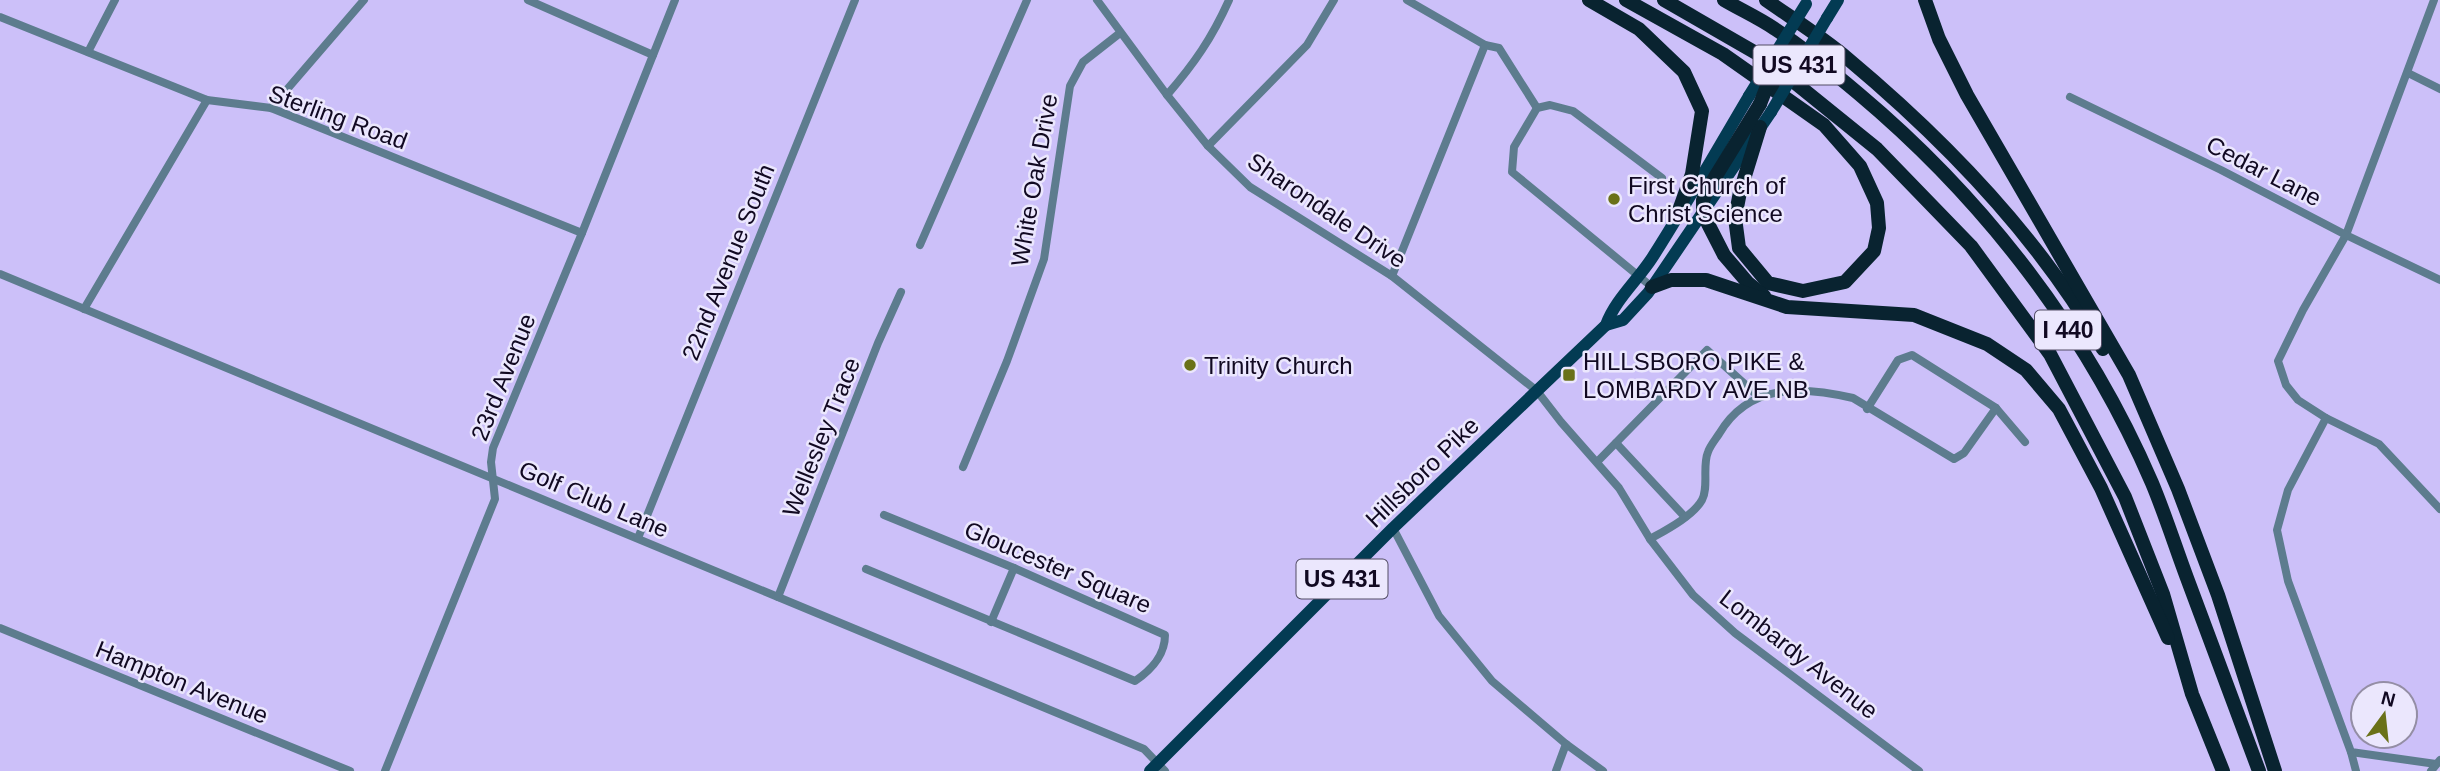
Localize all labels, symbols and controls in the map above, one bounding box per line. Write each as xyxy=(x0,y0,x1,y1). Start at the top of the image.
road number: US 431 xyxy=(1754,46,1844,85)
street label: Sterling Road xyxy=(265,79,411,155)
street label: White Oak Drive xyxy=(1006,92,1062,268)
street label: Cedar Lane xyxy=(2202,130,2326,212)
street label: Sharondale Drive xyxy=(1243,147,1411,273)
street label: 22nd Avenue South xyxy=(676,160,780,364)
place label: First Church of Christ Science xyxy=(1628,172,1786,227)
marker: First Church of Christ Science xyxy=(1606,191,1622,207)
street label: 23rd Avenue xyxy=(465,310,541,444)
road number: I 440 xyxy=(2035,310,2101,350)
place label: HILLSBORO PIKE & LOMBARDY AVE NB xyxy=(1583,348,1809,403)
place label: Trinity Church xyxy=(1204,352,1352,379)
street label: Wellesley Trace xyxy=(777,354,865,520)
marker: Trinity Church xyxy=(1182,357,1198,373)
marker: HILLSBORO PIKE & LOMBARDY AVE NB xyxy=(1561,367,1577,383)
street label: Hillsboro Pike xyxy=(1360,411,1484,533)
street label: Golf Club Lane xyxy=(515,455,673,543)
street label: Gloucester Square xyxy=(961,515,1155,619)
road number: US 431 xyxy=(1296,559,1388,598)
street label: Lombardy Avenue xyxy=(1715,584,1883,724)
street label: Hampton Avenue xyxy=(92,635,272,729)
north arrow xyxy=(2349,680,2419,750)
text: N xyxy=(2379,687,2398,711)

